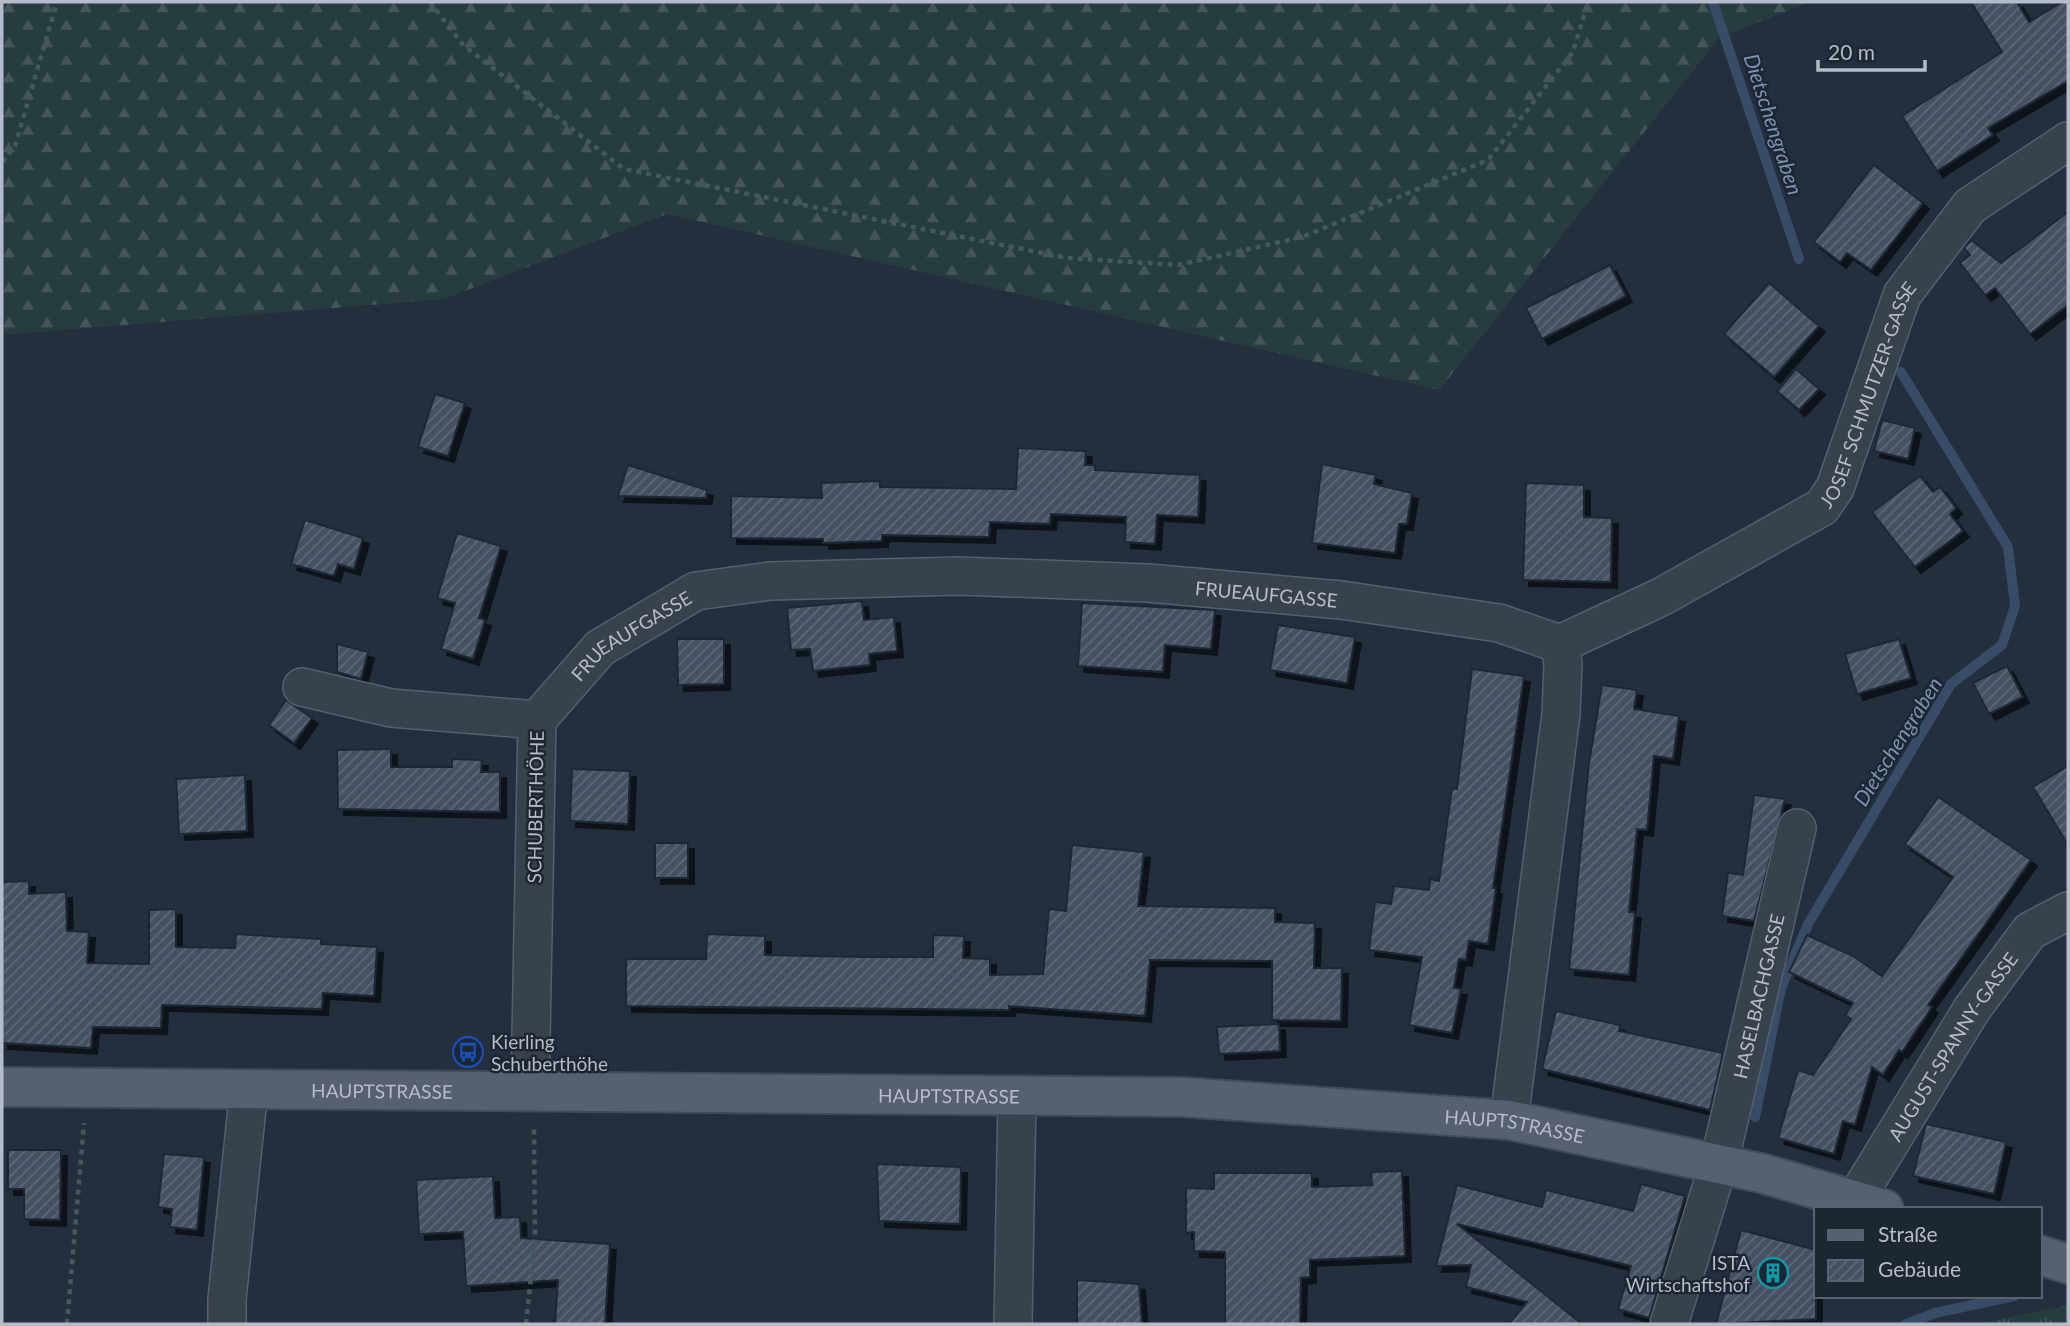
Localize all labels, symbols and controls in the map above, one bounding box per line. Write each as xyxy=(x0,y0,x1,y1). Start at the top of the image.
scale bar xyxy=(1818,28,1925,72)
text: 20 m xyxy=(1828,39,1875,64)
water label: Dietschengraben xyxy=(1739,50,1809,198)
street label: JOSEF SCHMUTZER-GASSE xyxy=(1814,276,1920,512)
street label: FRUEAUFGASSE xyxy=(1194,576,1339,611)
street label: FRUEAUFGASSE xyxy=(566,585,695,685)
water label: Dietschengraben xyxy=(1847,672,1947,810)
street label: SCHUBERTHÖHE xyxy=(522,730,548,883)
street label: HASELBACHGASSE xyxy=(1728,911,1788,1081)
street label: AUGUST-SPANNY-GASSE xyxy=(1883,947,2022,1145)
place label: Kierling Schuberthöhe xyxy=(491,1030,608,1075)
bus stop icon: Kierling Schuberthöhe xyxy=(451,1035,485,1069)
street label: HAUPTSTRASSE xyxy=(311,1078,453,1102)
street label: HAUPTSTRASSE xyxy=(878,1083,1020,1107)
street label: HAUPTSTRASSE xyxy=(1444,1104,1587,1147)
legend xyxy=(1814,1207,2042,1298)
text: Straße xyxy=(1878,1221,1938,1246)
place label: ISTA Wirtschaftshof xyxy=(1626,1251,1750,1296)
building icon: ISTA Wirtschaftshof xyxy=(1756,1256,1790,1290)
text: Gebäude xyxy=(1878,1256,1961,1281)

